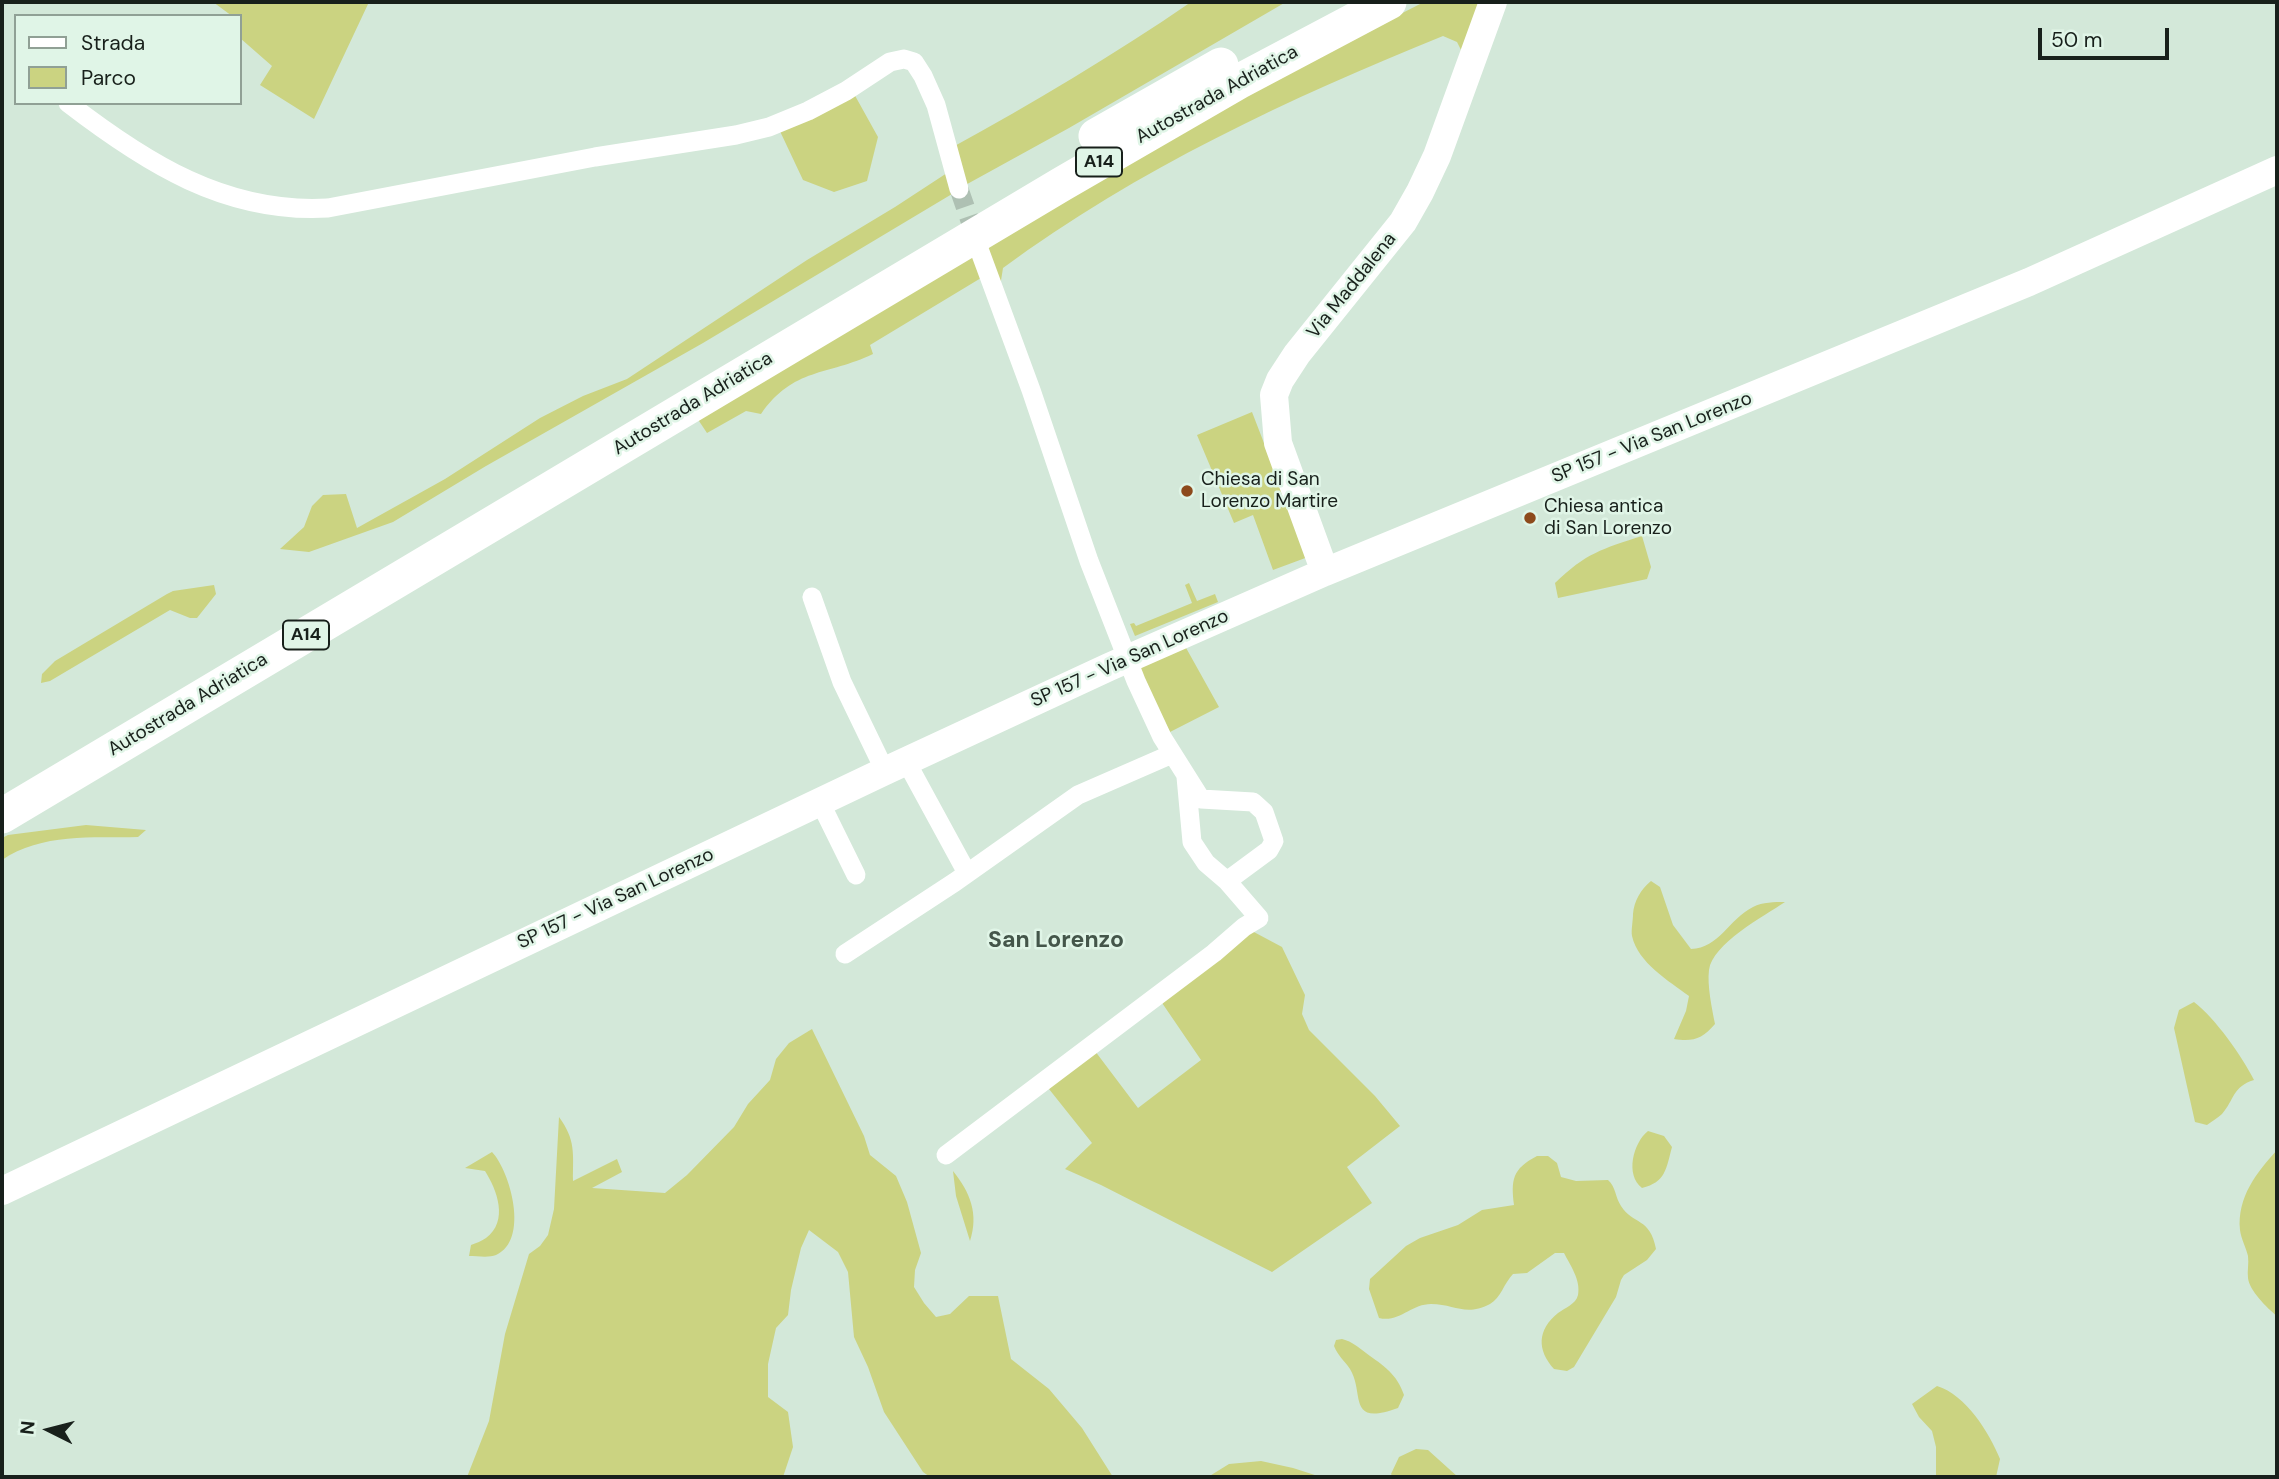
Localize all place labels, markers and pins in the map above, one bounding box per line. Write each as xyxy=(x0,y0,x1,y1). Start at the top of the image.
place label: Chiesa di San Lorenzo Martire xyxy=(1201,469,1338,513)
marker: Chiesa di San Lorenzo Martire xyxy=(1179,483,1195,499)
place label: Chiesa antica di San Lorenzo xyxy=(1544,496,1672,540)
marker: Chiesa antica di San Lorenzo xyxy=(1522,510,1538,526)

